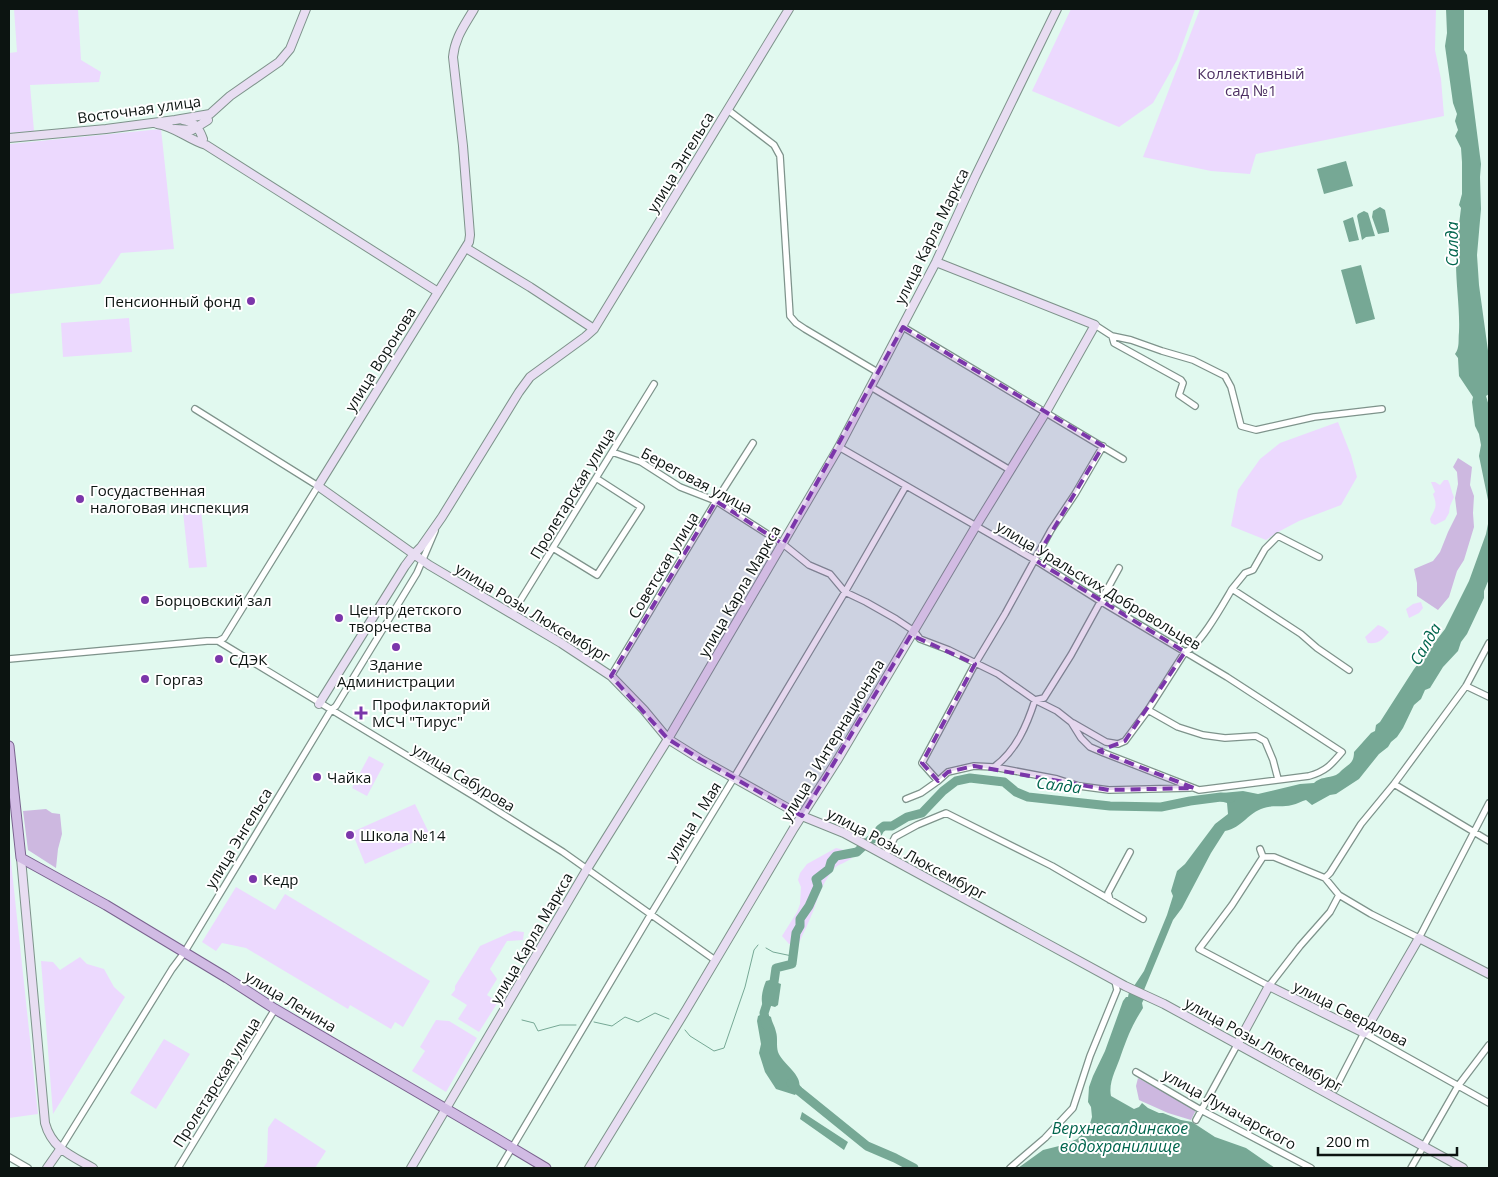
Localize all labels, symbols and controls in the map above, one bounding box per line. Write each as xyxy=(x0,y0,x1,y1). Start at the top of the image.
park label: Коллективный сад №1 xyxy=(1197,63,1305,100)
street label: Восточная улица xyxy=(76,90,202,128)
street label: улица Энгельса xyxy=(642,108,718,216)
street label: улица Карла Маркса xyxy=(889,165,973,307)
water label: Салда xyxy=(1441,221,1463,267)
place label: Пенсионный фонд xyxy=(105,291,241,311)
marker: Пенсионный фонд xyxy=(245,295,257,307)
street label: улица Воронова xyxy=(340,303,420,415)
street label: Пролетарская улица xyxy=(525,424,619,562)
street label: Береговая улица xyxy=(638,442,756,518)
place label: Госудаственная налоговая инспекция xyxy=(90,480,249,517)
marker: Госудаственная налоговая инспекция xyxy=(74,493,86,505)
street label: Советская улица xyxy=(623,508,703,622)
street label: улица Уральских Добровольцев xyxy=(993,516,1205,654)
street label: улица Карла Маркса xyxy=(693,521,785,661)
street label: улица Розы Люксембург xyxy=(452,558,615,667)
place label: Борцовский зал xyxy=(155,590,271,610)
marker: Борцовский зал xyxy=(139,594,151,606)
place label: Центр детского творчества xyxy=(349,599,462,636)
marker: Центр детского творчества xyxy=(333,612,345,624)
water label: Салда xyxy=(1404,619,1446,669)
marker: Здание Администрации xyxy=(390,641,402,653)
place label: СДЭК xyxy=(229,649,268,669)
marker: СДЭК xyxy=(213,653,225,665)
place label: Здание Администрации xyxy=(337,654,455,691)
street label: улица 3 Интернационала xyxy=(776,655,888,825)
place label: Горгаз xyxy=(155,669,203,689)
marker: Горгаз xyxy=(139,673,151,685)
place label: Профилакторий МСЧ "Тирус" xyxy=(372,694,490,731)
marker: Профилакторий МСЧ "Тирус" xyxy=(354,706,368,720)
street label: улица Сабурова xyxy=(409,738,519,816)
place label: Чайка xyxy=(327,767,371,787)
marker: Чайка xyxy=(311,771,323,783)
water label: Салда xyxy=(1035,771,1083,799)
street label: улица 1 Мая xyxy=(661,778,725,864)
street label: улица Энгельса xyxy=(200,784,276,892)
street label: улица Розы Люксембург xyxy=(824,803,990,904)
place label: Школа №14 xyxy=(360,825,446,845)
marker: Школа №14 xyxy=(344,829,356,841)
street label: улица Карла Маркса xyxy=(485,868,577,1008)
place label: Кедр xyxy=(263,869,298,889)
marker: Кедр xyxy=(247,873,259,885)
street label: улица Ленина xyxy=(242,966,340,1036)
street label: улица Свердлова xyxy=(1290,975,1412,1051)
street label: улица Розы Люксембург xyxy=(1182,992,1347,1096)
street label: Пролетарская улица xyxy=(168,1013,264,1151)
street label: улица Луначарского xyxy=(1160,1064,1300,1154)
water label: Верхнесалдинское водохранилище xyxy=(1052,1117,1188,1157)
scale bar xyxy=(1318,1124,1457,1156)
text: 200 m xyxy=(1326,1131,1370,1151)

